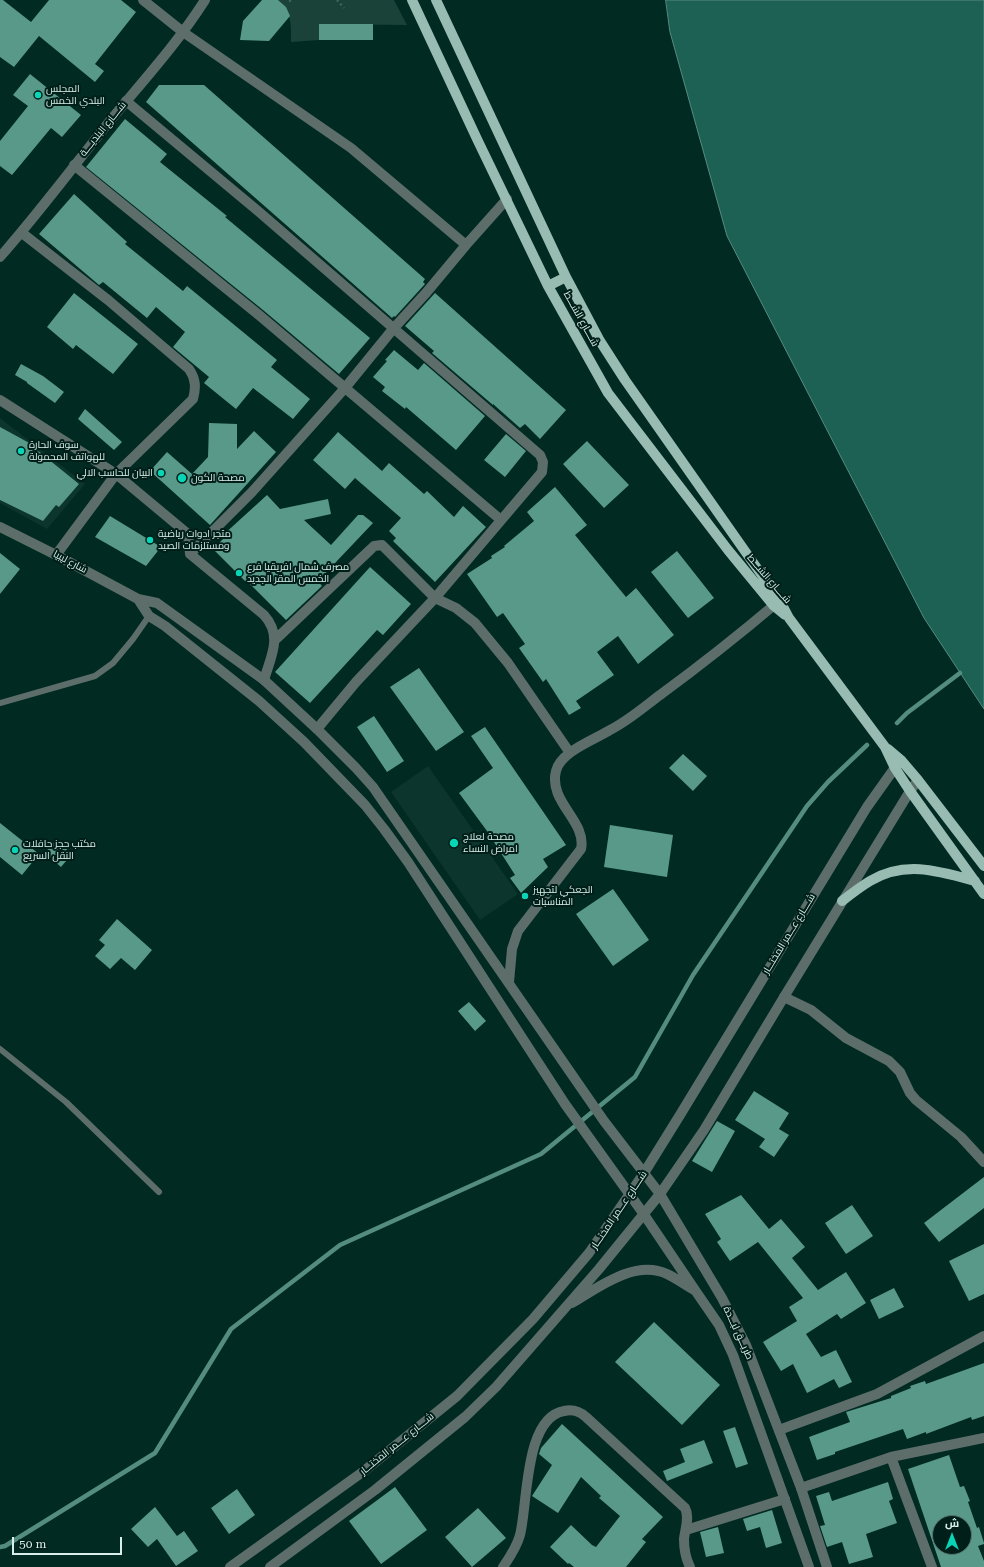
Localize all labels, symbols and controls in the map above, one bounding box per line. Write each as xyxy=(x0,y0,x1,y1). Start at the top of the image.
place label: المجلس البلدي الخمس xyxy=(46,83,105,106)
marker: المجلس البلدي الخمس xyxy=(33,90,43,100)
street label: شــــارع البلديــــة xyxy=(77,99,129,159)
street label: شــــارع الشـــط xyxy=(561,289,601,349)
place label: سوف الحارة للهواتف المحمولة xyxy=(29,439,105,462)
marker: سوف الحارة للهواتف المحمولة xyxy=(16,446,26,456)
place label: البيان للحاسب الالي xyxy=(76,467,153,479)
marker: البيان للحاسب الالي xyxy=(156,468,166,478)
marker: مصحة الكون xyxy=(176,472,188,484)
place label: مصحة الكون xyxy=(191,472,245,484)
place label: متجر ادوات رياضية ومستلزمات الصيد xyxy=(158,528,231,552)
marker: متجر ادوات رياضية ومستلزمات الصيد xyxy=(145,535,155,545)
street label: شارع ليبيا xyxy=(51,548,89,576)
street label: شــــارع الشـــط xyxy=(744,552,794,606)
place label: مصرف شمال افريقيا فرع الخمس المقر الجديد xyxy=(247,561,349,584)
marker: مصرف شمال افريقيا فرع الخمس المقر الجديد xyxy=(234,568,244,578)
place label: مصحة لعلاج امراض النساء xyxy=(463,831,518,854)
marker: مصحة لعلاج امراض النساء xyxy=(448,837,460,849)
place label: مكتب حجز حافلات النقل السريع xyxy=(23,838,96,862)
marker: مكتب حجز حافلات النقل السريع xyxy=(10,845,20,855)
place label: الجعكي لتجهيز المناسبات xyxy=(533,884,593,908)
marker: الجعكي لتجهيز المناسبات xyxy=(520,891,530,901)
street label: شــــارع عـــمر المختـــار xyxy=(760,892,818,976)
street label: شــــارع عـــمر المختـــار xyxy=(588,1169,650,1251)
street label: طريـــق لبـــدة xyxy=(720,1305,756,1361)
street label: شــــارع عـــمر المختـــار xyxy=(358,1410,436,1478)
north arrow xyxy=(932,1515,972,1555)
text: ش xyxy=(945,1517,959,1530)
scale bar xyxy=(14,1529,124,1555)
text: 50 m xyxy=(19,1537,46,1551)

